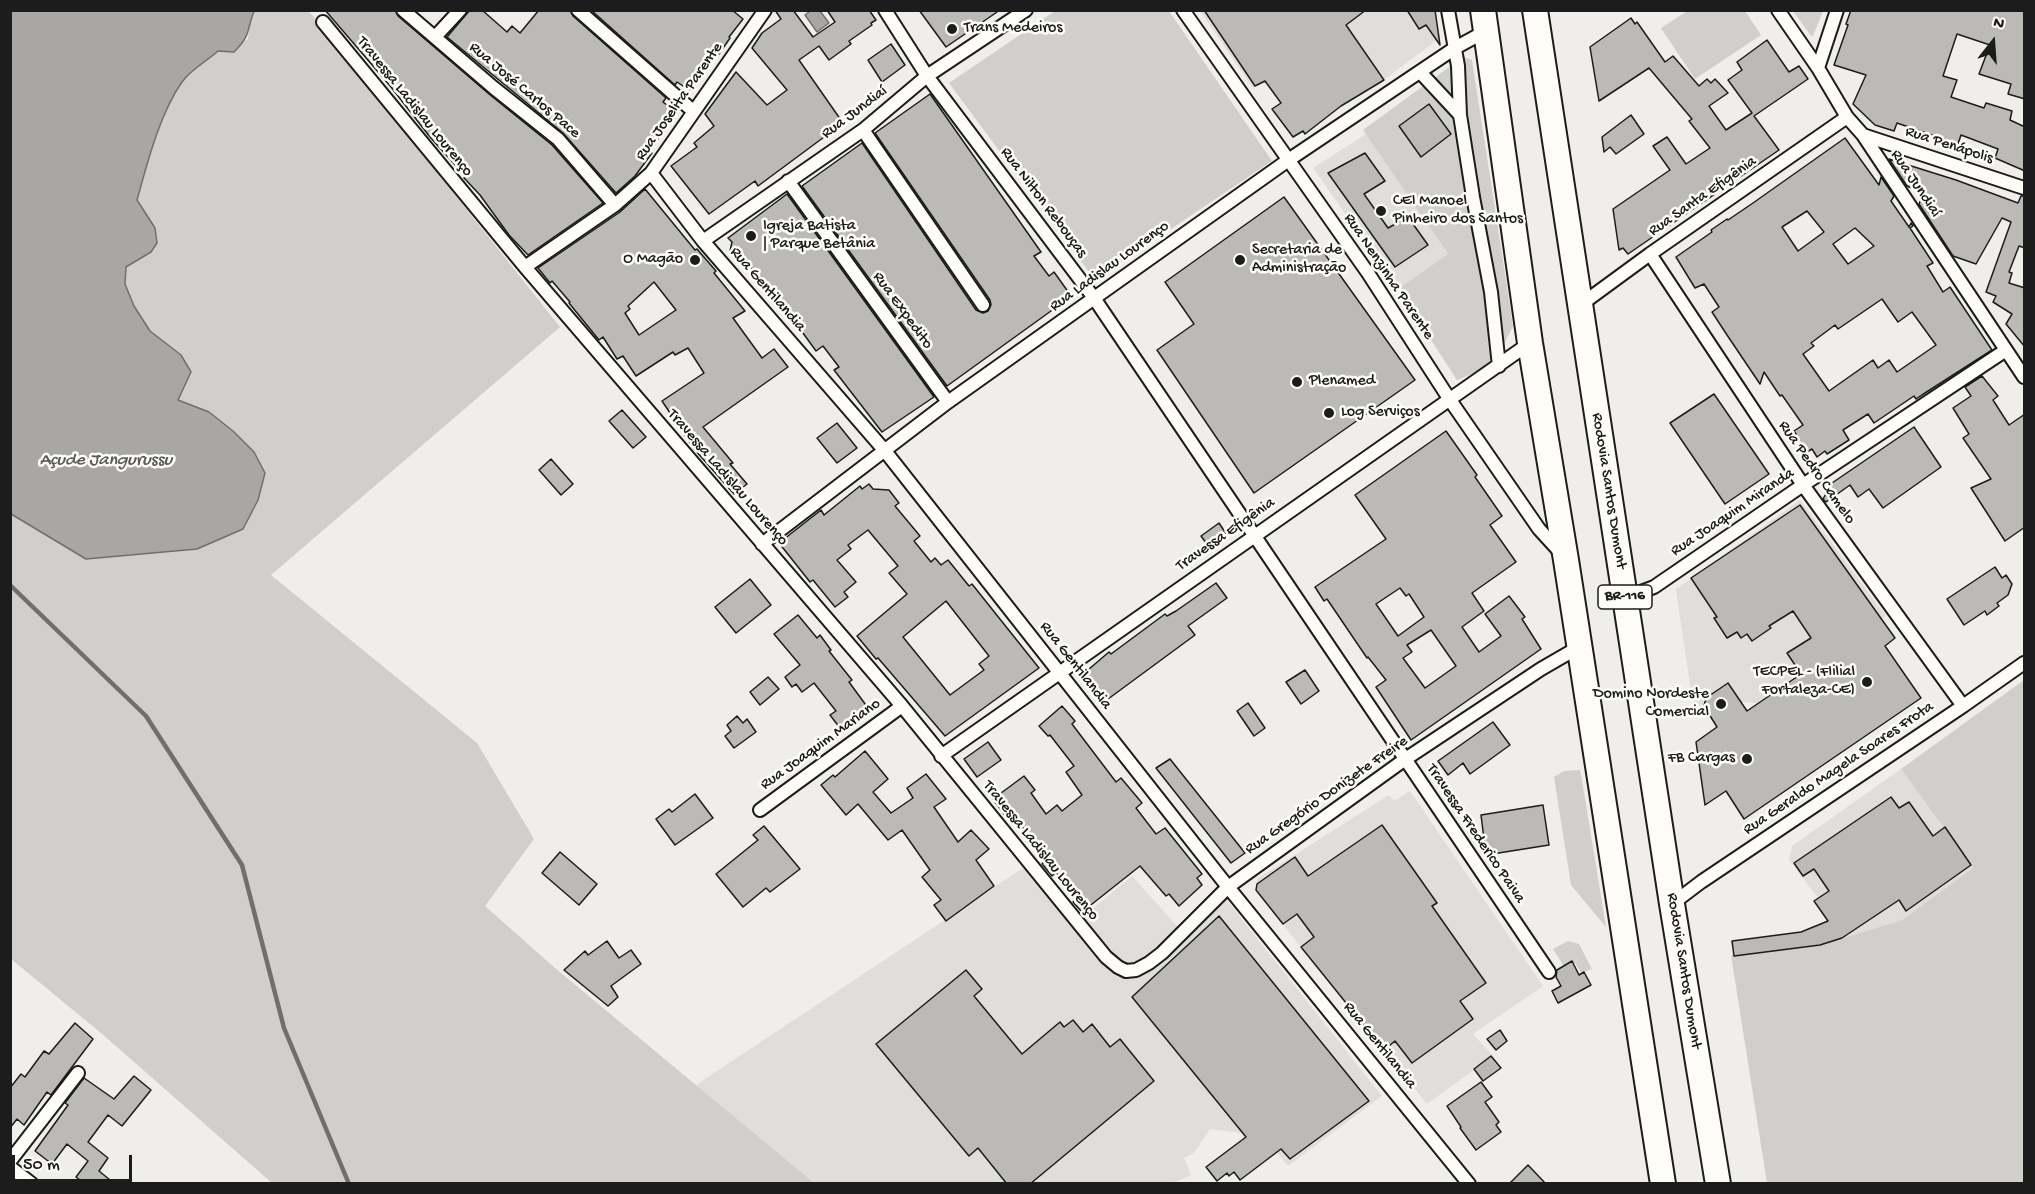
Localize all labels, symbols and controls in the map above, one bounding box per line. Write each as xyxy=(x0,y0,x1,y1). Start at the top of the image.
north arrow xyxy=(1963,12,2023,72)
text: N xyxy=(1991,14,2006,35)
place label: Trans Medeiros xyxy=(964,19,1062,39)
marker: Trans Medeiros xyxy=(945,22,959,36)
street label: Travessa Ladislau Lourenço xyxy=(352,33,476,181)
street label: Rua José Carlos Pace xyxy=(464,39,584,143)
street label: Rua Joselita Parente xyxy=(632,39,728,165)
street label: Rua Jundiaí xyxy=(818,82,892,144)
street label: Rua Penápolis xyxy=(1903,123,1995,169)
street label: Rua Nilton Rebouças xyxy=(995,144,1091,262)
street label: Rua Jundiaí xyxy=(1885,147,1945,221)
street label: Rua Santa Efigênia xyxy=(1645,153,1761,241)
place label: CEI Manoel Pinheiro dos Santos xyxy=(1393,192,1523,230)
marker: CEI Manoel Pinheiro dos Santos xyxy=(1374,204,1388,218)
street label: Rua Nenzinha Parente xyxy=(1339,210,1437,344)
place label: Igreja Batista | Parque Betânia xyxy=(763,217,875,255)
street label: Rua Ladislau Lourenço xyxy=(1047,217,1173,317)
marker: Igreja Batista | Parque Betânia xyxy=(744,229,758,243)
place label: Secretaria de Administração xyxy=(1252,241,1346,279)
street label: Rua Gentilandia xyxy=(725,244,809,336)
place label: O Magão xyxy=(623,250,683,270)
marker: O Magão xyxy=(688,253,702,267)
marker: Secretaria de Administração xyxy=(1233,253,1247,267)
street label: Rua Expedito xyxy=(868,269,936,353)
place label: Plenamed xyxy=(1309,372,1375,392)
marker: Plenamed xyxy=(1290,375,1304,389)
place label: Log Serviços xyxy=(1341,403,1420,423)
street label: Travessa Ladislau Lourenço xyxy=(662,406,792,550)
marker: Log Serviços xyxy=(1322,406,1336,420)
street label: Rodovia Santos Dumont xyxy=(1586,412,1630,570)
street label: Rua Pedro Camelo xyxy=(1773,418,1859,528)
water label: Açude Jangurussu xyxy=(40,450,172,472)
street label: Rua Joaquim Miranda xyxy=(1668,465,1798,561)
street label: Travessa Efigênia xyxy=(1173,494,1279,576)
road number: BR-116 xyxy=(1598,585,1652,609)
street label: Rua Gentilandia xyxy=(1035,618,1115,714)
place label: TECPEL - (FIilial Fortaleza-CE) xyxy=(1754,663,1855,701)
marker: TECPEL - (FIilial Fortaleza-CE) xyxy=(1860,675,1874,689)
place label: Domino Nordeste Comercial xyxy=(1593,685,1709,723)
street label: Rua Joaquim Mariano xyxy=(757,695,885,795)
marker: Domino Nordeste Comercial xyxy=(1714,697,1728,711)
street label: Rua Geraldo Magela Soares Frota xyxy=(1740,698,1938,840)
street label: Rua Gregório Donizete Freire xyxy=(1242,732,1412,860)
place label: FB Cargas xyxy=(1668,749,1735,769)
marker: FB Cargas xyxy=(1740,752,1754,766)
street label: Travessa Frederico Paiva xyxy=(1421,761,1529,907)
street label: Travessa Ladislau Lourenço xyxy=(978,777,1102,925)
street label: Rodovia Santos Dumont xyxy=(1661,892,1705,1050)
street label: Rua Gentilandia xyxy=(1338,999,1420,1093)
scale bar xyxy=(15,1143,135,1181)
text: 50 m xyxy=(23,1155,60,1176)

